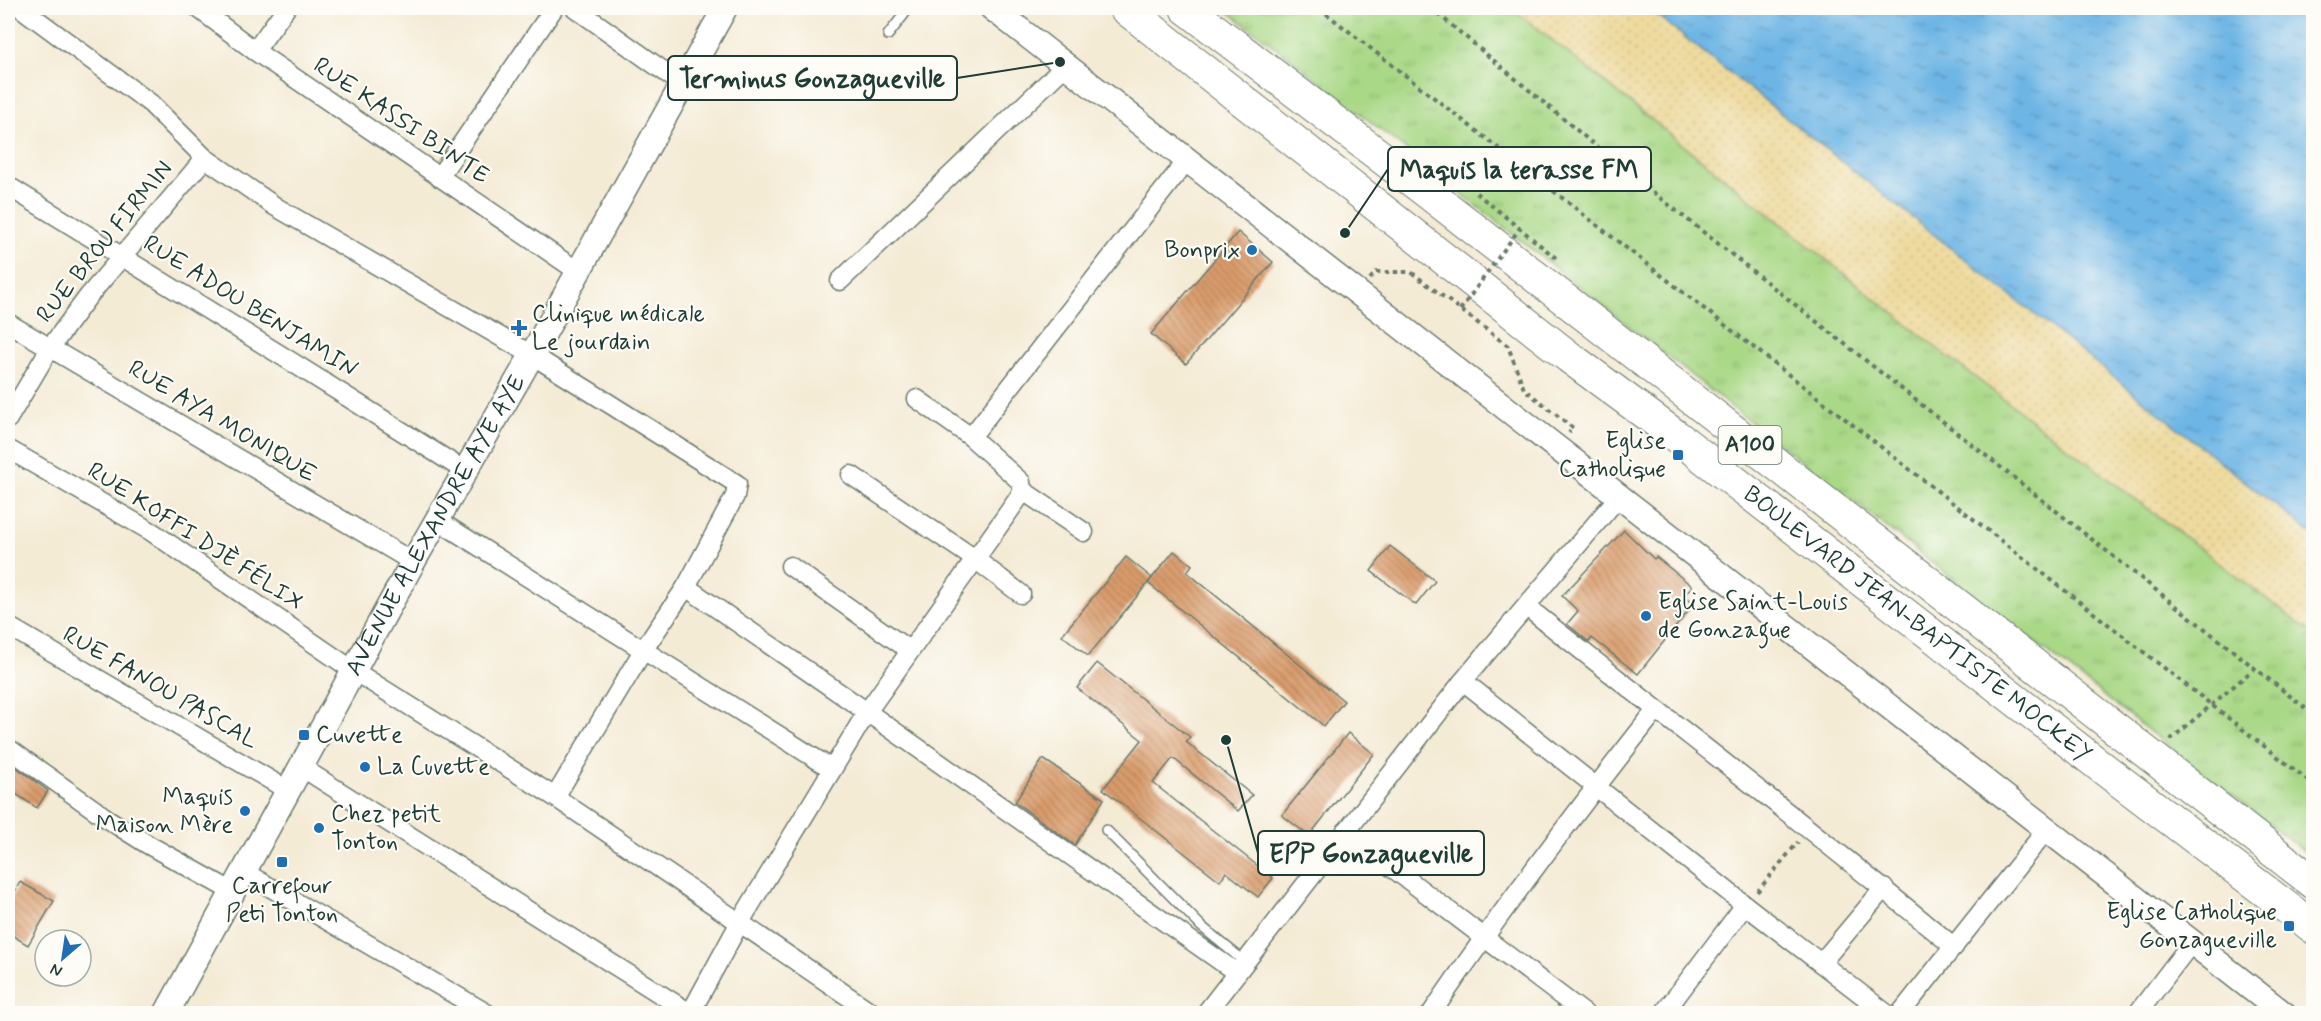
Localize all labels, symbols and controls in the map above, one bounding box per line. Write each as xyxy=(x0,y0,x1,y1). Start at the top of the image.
street label: RUE KASSI BINTE xyxy=(307,51,495,191)
callout: Terminus Gonzagueville xyxy=(668,56,957,100)
text: Terminus Gonzagueville xyxy=(679,63,945,100)
callout: Maquis la terasse FM xyxy=(1388,147,1651,191)
street label: RUE BROU FIRMIN xyxy=(30,154,180,330)
text: Maquis la terasse FM xyxy=(1400,154,1638,188)
street label: RUE ADOU BENJAMIN xyxy=(137,228,363,386)
place label: Bonprix xyxy=(1164,235,1240,266)
marker: Bonprix xyxy=(1245,243,1259,257)
place label: Clinique médicale Le jourdain xyxy=(532,299,705,358)
marker: Clinique médicale Le jourdain xyxy=(510,319,528,337)
street label: RUE AYA MONIQUE xyxy=(122,353,322,491)
street label: AVENUE ALEXANDRE AYE AYE xyxy=(338,369,533,681)
place label: Eglise Catholique xyxy=(1559,426,1666,485)
road number: A100 xyxy=(1718,426,1782,464)
marker: Eglise Catholique xyxy=(1671,448,1685,462)
street label: RUE KOFFI DJÈ FÉLIX xyxy=(81,454,310,619)
street label: BOULEVARD JEAN-BAPTISTE MOCKEY xyxy=(1737,479,2098,769)
place label: Eglise Saint-Louis de Gonzague xyxy=(1658,587,1848,649)
marker: Eglise Saint-Louis de Gonzague xyxy=(1639,609,1653,623)
street label: RUE FANOU PASCAL xyxy=(57,619,263,757)
place label: Cuvette xyxy=(316,720,403,751)
marker: Cuvette xyxy=(297,728,311,742)
place label: La Cuvette xyxy=(377,752,490,783)
marker: La Cuvette xyxy=(358,760,372,774)
place label: Maquis Maison Mère xyxy=(96,782,233,841)
place label: Chez petit Tonton xyxy=(331,799,441,858)
marker: Maquis Maison Mère xyxy=(238,804,252,818)
marker: Chez petit Tonton xyxy=(312,821,326,835)
callout: EPP Gonzagueville xyxy=(1258,831,1484,875)
text: EPP Gonzagueville xyxy=(1269,838,1473,875)
marker: Carrefour Peti Tonton xyxy=(275,855,289,869)
place label: Carrefour Peti Tonton xyxy=(226,871,338,930)
place label: Eglise Catholique Gonzagueville xyxy=(2106,897,2277,956)
marker: Eglise Catholique Gonzagueville xyxy=(2282,919,2296,933)
north arrow xyxy=(33,928,93,988)
text: N xyxy=(47,958,66,982)

